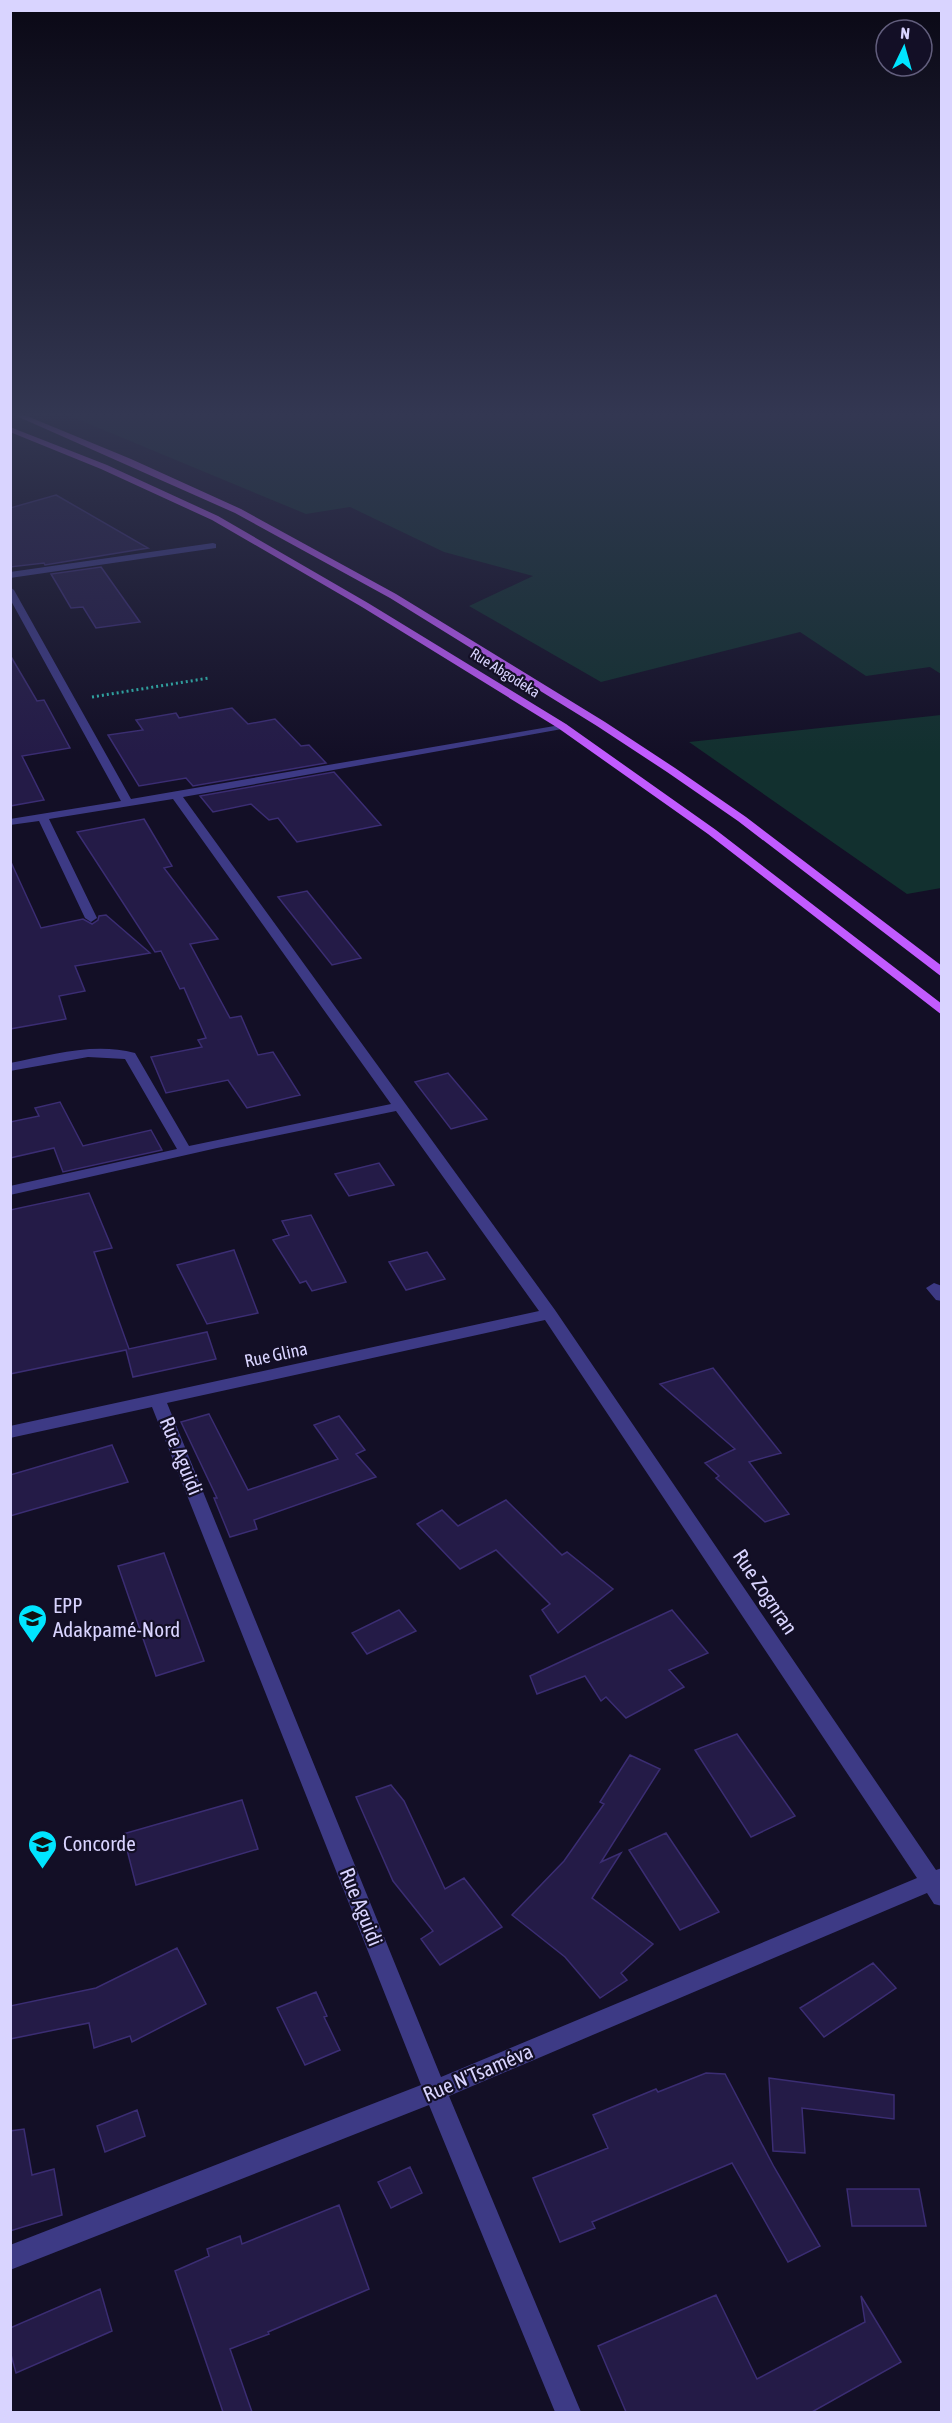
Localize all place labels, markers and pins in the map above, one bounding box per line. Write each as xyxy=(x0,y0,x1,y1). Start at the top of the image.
place label: EPP Adakpamé-Nord xyxy=(53,1593,180,1641)
school or university icon: EPP Adakpamé-Nord xyxy=(16,1602,48,1644)
school or university icon: Concorde xyxy=(26,1828,58,1870)
place label: Concorde xyxy=(63,1831,136,1855)

